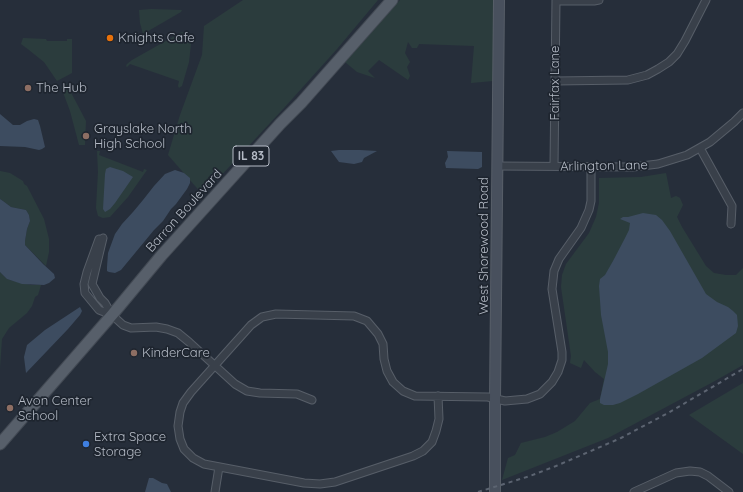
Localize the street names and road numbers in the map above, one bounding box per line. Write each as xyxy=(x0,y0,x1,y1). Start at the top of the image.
street label: Fairfax Lane xyxy=(547,46,563,120)
road number: IL 83 xyxy=(233,146,269,166)
street label: Arlington Lane xyxy=(560,157,648,175)
street label: Barron Boulevard xyxy=(143,166,225,256)
street label: West Shorewood Road xyxy=(476,177,492,315)

